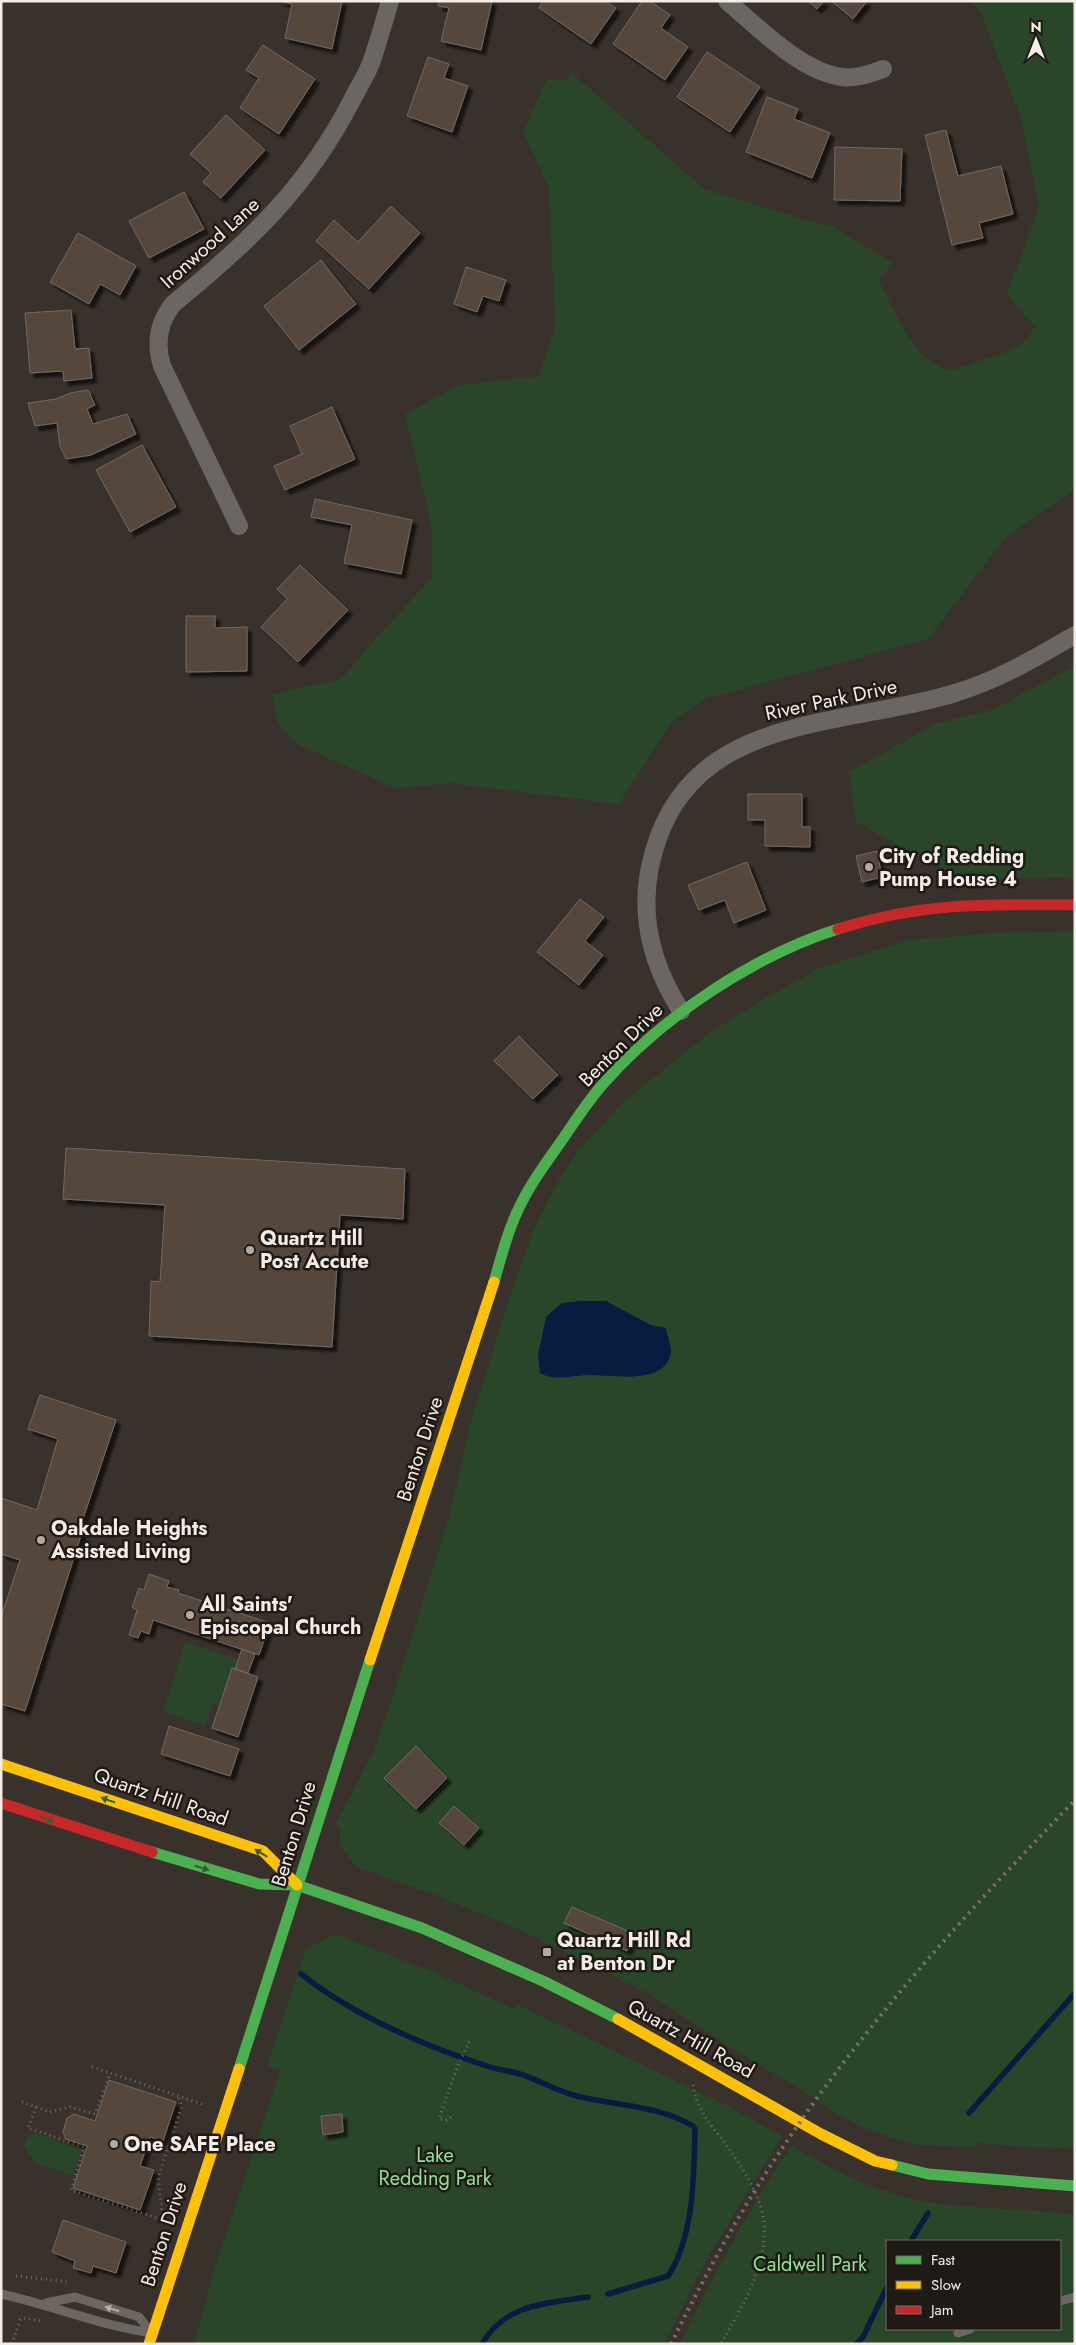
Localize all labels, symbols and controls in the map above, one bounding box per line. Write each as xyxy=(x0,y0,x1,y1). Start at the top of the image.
north arrow xyxy=(1011,15,1061,65)
text: N xyxy=(1030,17,1042,37)
street label: Ironwood Lane xyxy=(154,190,266,296)
street label: River Park Drive xyxy=(762,672,900,728)
place label: City of Redding Pump House 4 xyxy=(879,842,1024,894)
marker: City of Redding Pump House 4 xyxy=(863,861,875,873)
street label: Benton Drive xyxy=(572,996,670,1094)
place label: Quartz Hill Post Accute xyxy=(260,1224,369,1276)
marker: Quartz Hill Post Accute xyxy=(244,1244,256,1256)
street label: Benton Drive xyxy=(389,1393,451,1505)
place label: Oakdale Heights Assisted Living xyxy=(50,1514,207,1566)
marker: Oakdale Heights Assisted Living xyxy=(35,1534,47,1546)
place label: All Saints' Episcopal Church xyxy=(199,1590,361,1642)
marker: All Saints' Episcopal Church xyxy=(184,1609,196,1621)
street label: Quartz Hill Road xyxy=(90,1760,232,1834)
street label: Benton Drive xyxy=(264,1778,324,1890)
one-way arrow xyxy=(101,1795,116,1803)
one-way arrow xyxy=(40,1816,55,1823)
one-way arrow xyxy=(255,1848,268,1857)
one-way arrow xyxy=(195,1865,210,1873)
place label: Quartz Hill Rd at Benton Dr xyxy=(557,1926,691,1978)
marker: Quartz Hill Rd at Benton Dr xyxy=(541,1946,553,1958)
street label: Quartz Hill Road xyxy=(622,1992,760,2086)
place label: One SAFE Place xyxy=(124,2130,276,2159)
marker: One SAFE Place xyxy=(108,2138,120,2150)
park label: Lake Redding Park xyxy=(378,2141,492,2193)
street label: Benton Drive xyxy=(133,2178,195,2290)
legend xyxy=(886,2240,1061,2330)
text: Fast xyxy=(931,2249,955,2271)
park label: Caldwell Park xyxy=(753,2250,867,2279)
text: Slow xyxy=(931,2274,962,2296)
text: Jam xyxy=(929,2299,954,2321)
one-way arrow xyxy=(105,2304,120,2312)

